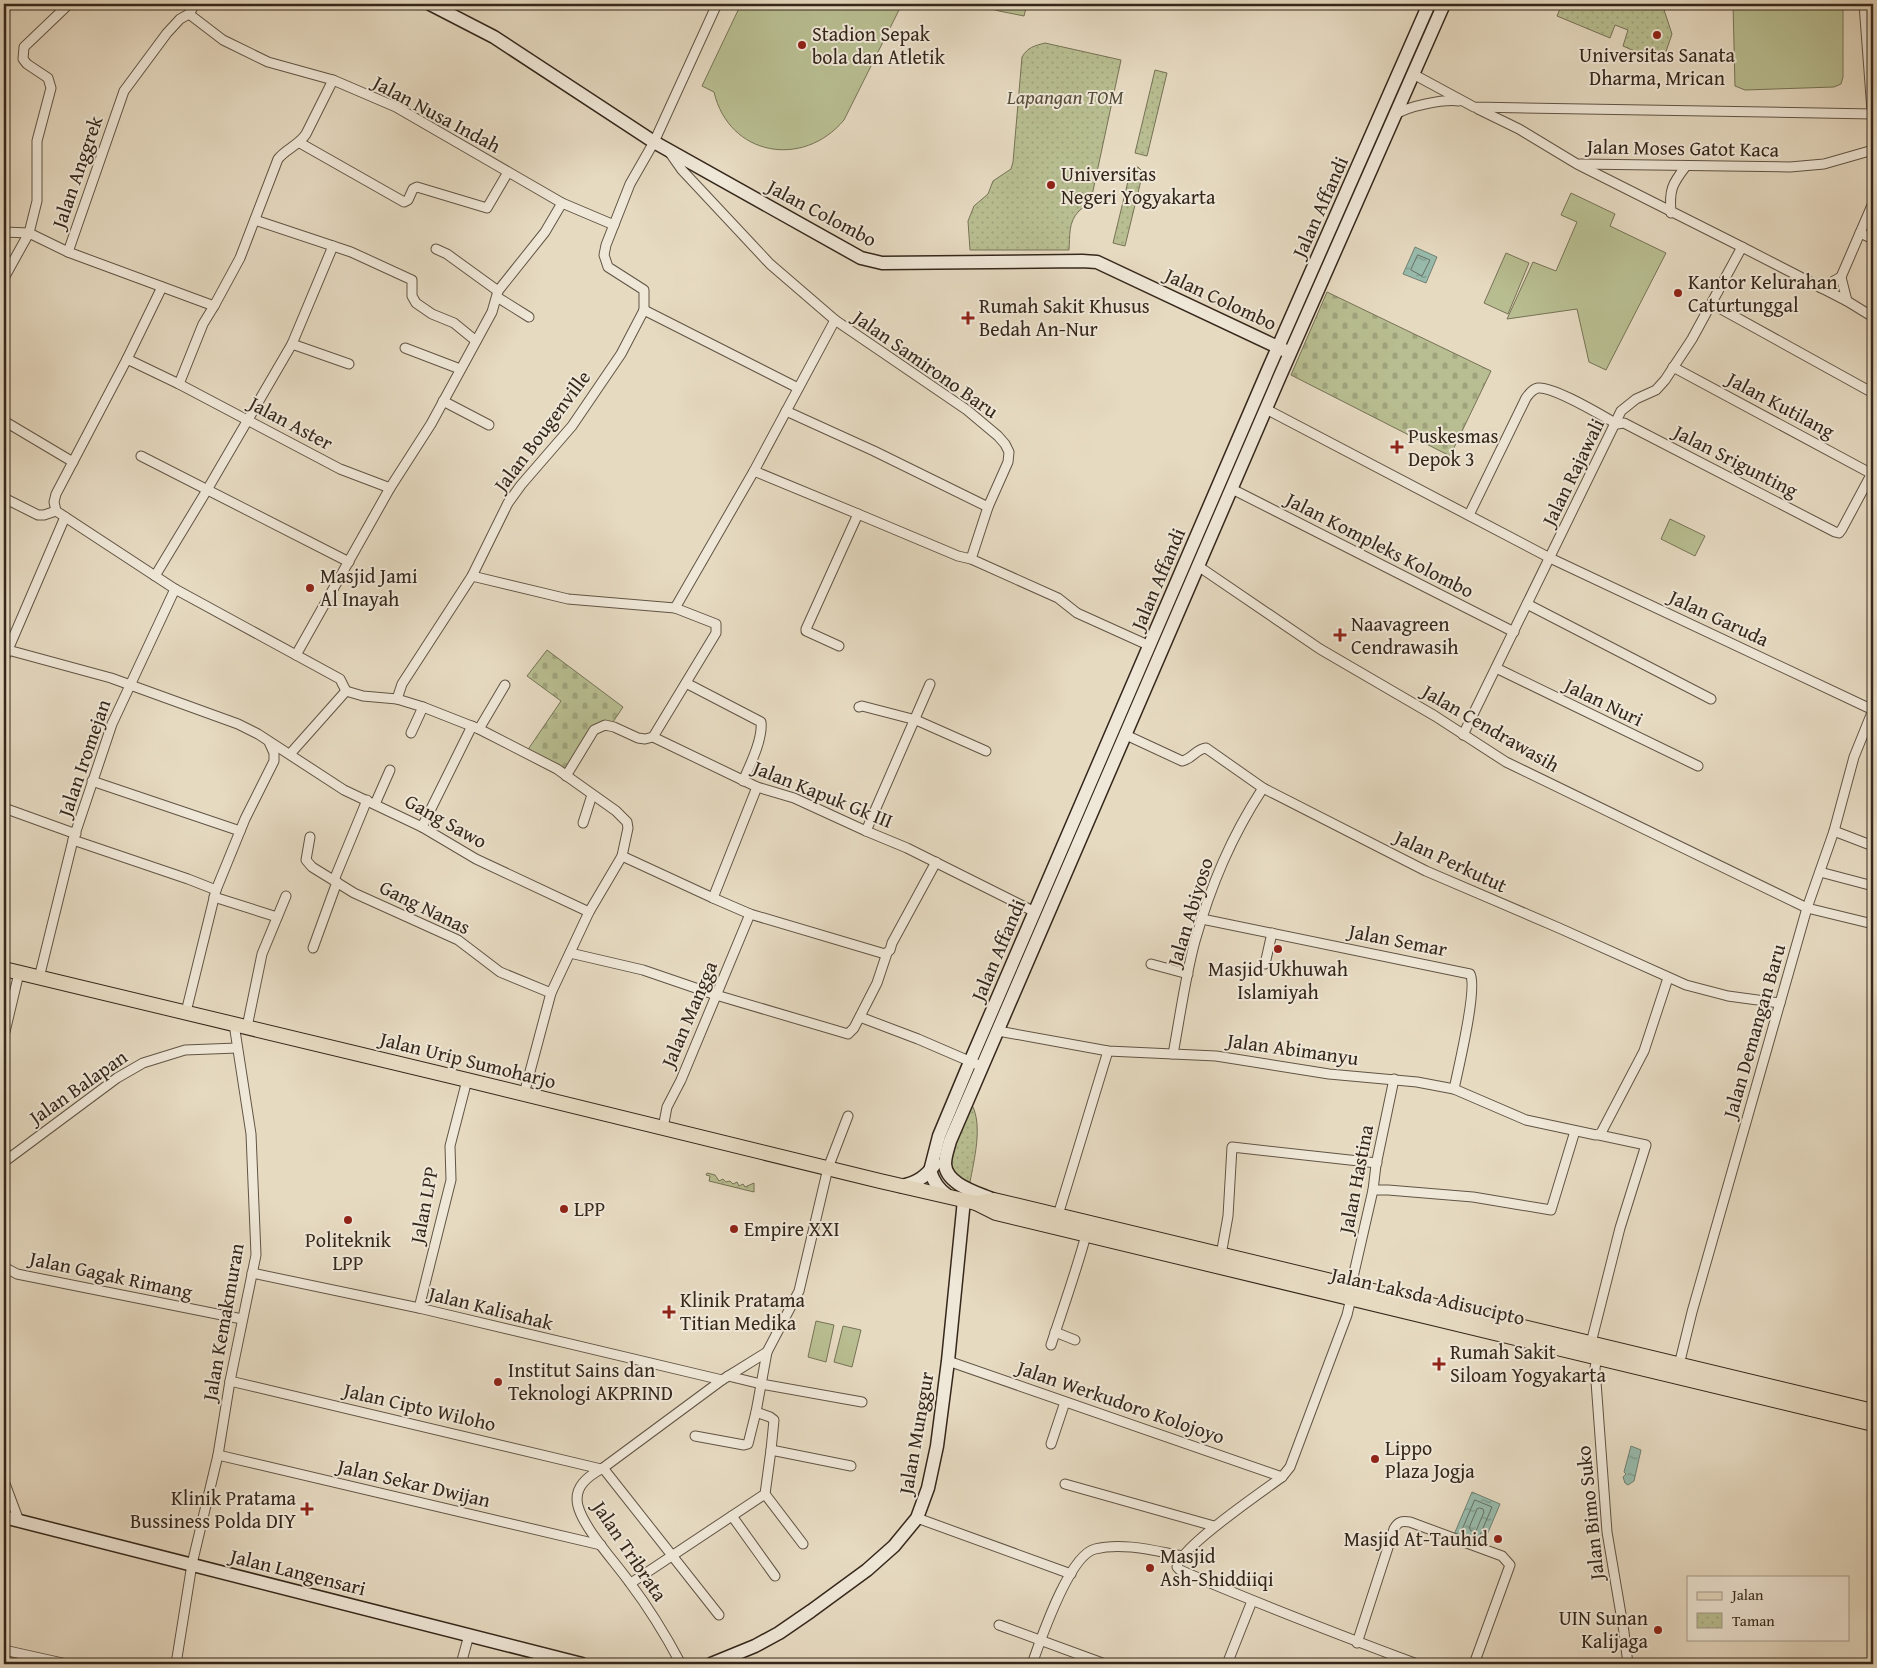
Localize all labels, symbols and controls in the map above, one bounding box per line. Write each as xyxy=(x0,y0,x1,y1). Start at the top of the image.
place label: Stadion Sepak bola dan Atletik xyxy=(812,19,946,71)
marker: Universitas Sanata Dharma, Mrican xyxy=(1651,29,1663,41)
marker: Stadion Sepak bola dan Atletik xyxy=(796,39,808,51)
place label: Universitas Sanata Dharma, Mrican xyxy=(1579,40,1736,92)
street label: Jalan Nusa Indah xyxy=(366,66,506,159)
park label: Lapangan TOM xyxy=(1006,82,1124,111)
street label: Jalan Anggrek xyxy=(43,111,110,235)
street label: Jalan Moses Gatot Kaca xyxy=(1584,131,1780,164)
street label: Jalan Affandi xyxy=(1283,151,1355,265)
place label: Universitas Negeri Yogyakarta xyxy=(1061,159,1216,211)
street label: Jalan Colombo xyxy=(760,170,882,254)
marker: Universitas Negeri Yogyakarta xyxy=(1045,179,1057,191)
street label: Jalan Colombo xyxy=(1158,259,1282,337)
place label: Kantor Kelurahan Caturtunggal xyxy=(1688,267,1838,319)
marker: Kantor Kelurahan Caturtunggal xyxy=(1672,287,1684,299)
place label: Rumah Sakit Khusus Bedah An-Nur xyxy=(979,291,1150,343)
street label: Jalan Samirono Baru xyxy=(845,301,1005,425)
marker: Rumah Sakit Khusus Bedah An-Nur xyxy=(961,311,975,325)
street label: Jalan Kutilang xyxy=(1720,363,1840,445)
street label: Jalan Bougenville xyxy=(484,364,597,500)
street label: Jalan Aster xyxy=(242,387,338,457)
street label: Jalan Rajawali xyxy=(1533,413,1611,533)
street label: Jalan Srigunting xyxy=(1666,415,1803,504)
place label: Puskesmas Depok 3 xyxy=(1408,421,1498,473)
marker: Puskesmas Depok 3 xyxy=(1390,440,1404,454)
street label: Jalan Kompleks Kolombo xyxy=(1278,483,1479,605)
street label: Jalan Affandi xyxy=(1122,523,1192,637)
place label: Masjid Jami Al Inayah xyxy=(320,561,418,613)
street label: Jalan Garuda xyxy=(1662,581,1774,654)
marker: Masjid Jami Al Inayah xyxy=(304,582,316,594)
place label: Naavagreen Cendrawasih xyxy=(1351,609,1459,661)
marker: Naavagreen Cendrawasih xyxy=(1333,628,1347,642)
street label: Jalan Nuri xyxy=(1557,669,1649,733)
street label: Jalan Cendrawasih xyxy=(1415,675,1565,779)
street label: Jalan Iromejan xyxy=(49,695,117,823)
street label: Jalan Kapuk Gk III xyxy=(746,751,898,835)
street label: Gang Sawo xyxy=(400,786,493,855)
street label: Jalan Perkutut xyxy=(1388,821,1512,899)
street label: Jalan Abiyoso xyxy=(1158,854,1220,973)
street label: Gang Nanas xyxy=(375,872,476,941)
street label: Jalan Affandi xyxy=(962,894,1032,1008)
street label: Jalan Semar xyxy=(1343,915,1450,963)
street label: Jalan Demangan Baru xyxy=(1714,940,1792,1124)
marker: Masjid Ukhuwah Islamiyah xyxy=(1272,943,1284,955)
place label: Masjid Ukhuwah Islamiyah xyxy=(1208,954,1348,1006)
street label: Jalan Mangga xyxy=(652,956,724,1074)
street label: Jalan Urip Sumoharjo xyxy=(374,1023,559,1095)
street label: Jalan Abimanyu xyxy=(1223,1025,1361,1072)
street label: Jalan Balapan xyxy=(20,1042,133,1133)
street label: Jalan Hastina xyxy=(1330,1121,1380,1239)
street label: Jalan LPP xyxy=(401,1164,445,1249)
place label: LPP xyxy=(574,1194,605,1223)
marker: LPP xyxy=(558,1203,570,1215)
marker: Politeknik LPP xyxy=(342,1214,354,1226)
place label: Empire XXI xyxy=(744,1214,840,1243)
marker: Empire XXI xyxy=(728,1223,740,1235)
place label: Politeknik LPP xyxy=(305,1225,392,1277)
street label: Jalan Kemakmuran xyxy=(194,1241,251,1406)
street label: Jalan Gagak Rimang xyxy=(24,1242,195,1306)
street label: Jalan Laksda Adisucipto xyxy=(1325,1258,1528,1332)
street label: Jalan Kalisahak xyxy=(423,1277,557,1337)
place label: Klinik Pratama Titian Medika xyxy=(680,1285,806,1337)
marker: Klinik Pratama Titian Medika xyxy=(662,1305,676,1319)
place label: Rumah Sakit Siloam Yogyakarta xyxy=(1450,1337,1606,1389)
street label: Jalan Werkudoro Kolojoyo xyxy=(1011,1351,1229,1451)
place label: Institut Sains dan Teknologi AKPRIND xyxy=(508,1355,673,1407)
marker: Rumah Sakit Siloam Yogyakarta xyxy=(1432,1357,1446,1371)
street label: Jalan Munggur xyxy=(890,1369,941,1499)
street label: Jalan Cipto Wiloho xyxy=(338,1374,499,1438)
marker: Institut Sains dan Teknologi AKPRIND xyxy=(492,1376,504,1388)
place label: Lippo Plaza Jogja xyxy=(1385,1433,1475,1485)
street label: Jalan Bimo Suko xyxy=(1568,1444,1611,1585)
street label: Jalan Sekar Dwijan xyxy=(332,1450,493,1514)
marker: Lippo Plaza Jogja xyxy=(1369,1453,1381,1465)
place label: Klinik Pratama Bussiness Polda DIY xyxy=(130,1483,297,1535)
street label: Jalan Tribrata xyxy=(584,1492,675,1607)
marker: Klinik Pratama Bussiness Polda DIY xyxy=(300,1502,314,1516)
place label: Masjid At-Tauhid xyxy=(1344,1524,1488,1553)
marker: Masjid At-Tauhid xyxy=(1492,1533,1504,1545)
street label: Jalan Langensari xyxy=(224,1540,369,1602)
place label: Masjid Ash-Shiddiiqi xyxy=(1160,1541,1274,1593)
marker: Masjid Ash-Shiddiiqi xyxy=(1144,1562,1156,1574)
legend xyxy=(1687,1576,1850,1640)
text: Jalan xyxy=(1730,1584,1764,1605)
place label: UIN Sunan Kalijaga xyxy=(1559,1603,1649,1655)
text: Taman xyxy=(1732,1610,1775,1631)
marker: UIN Sunan Kalijaga xyxy=(1652,1624,1664,1636)

